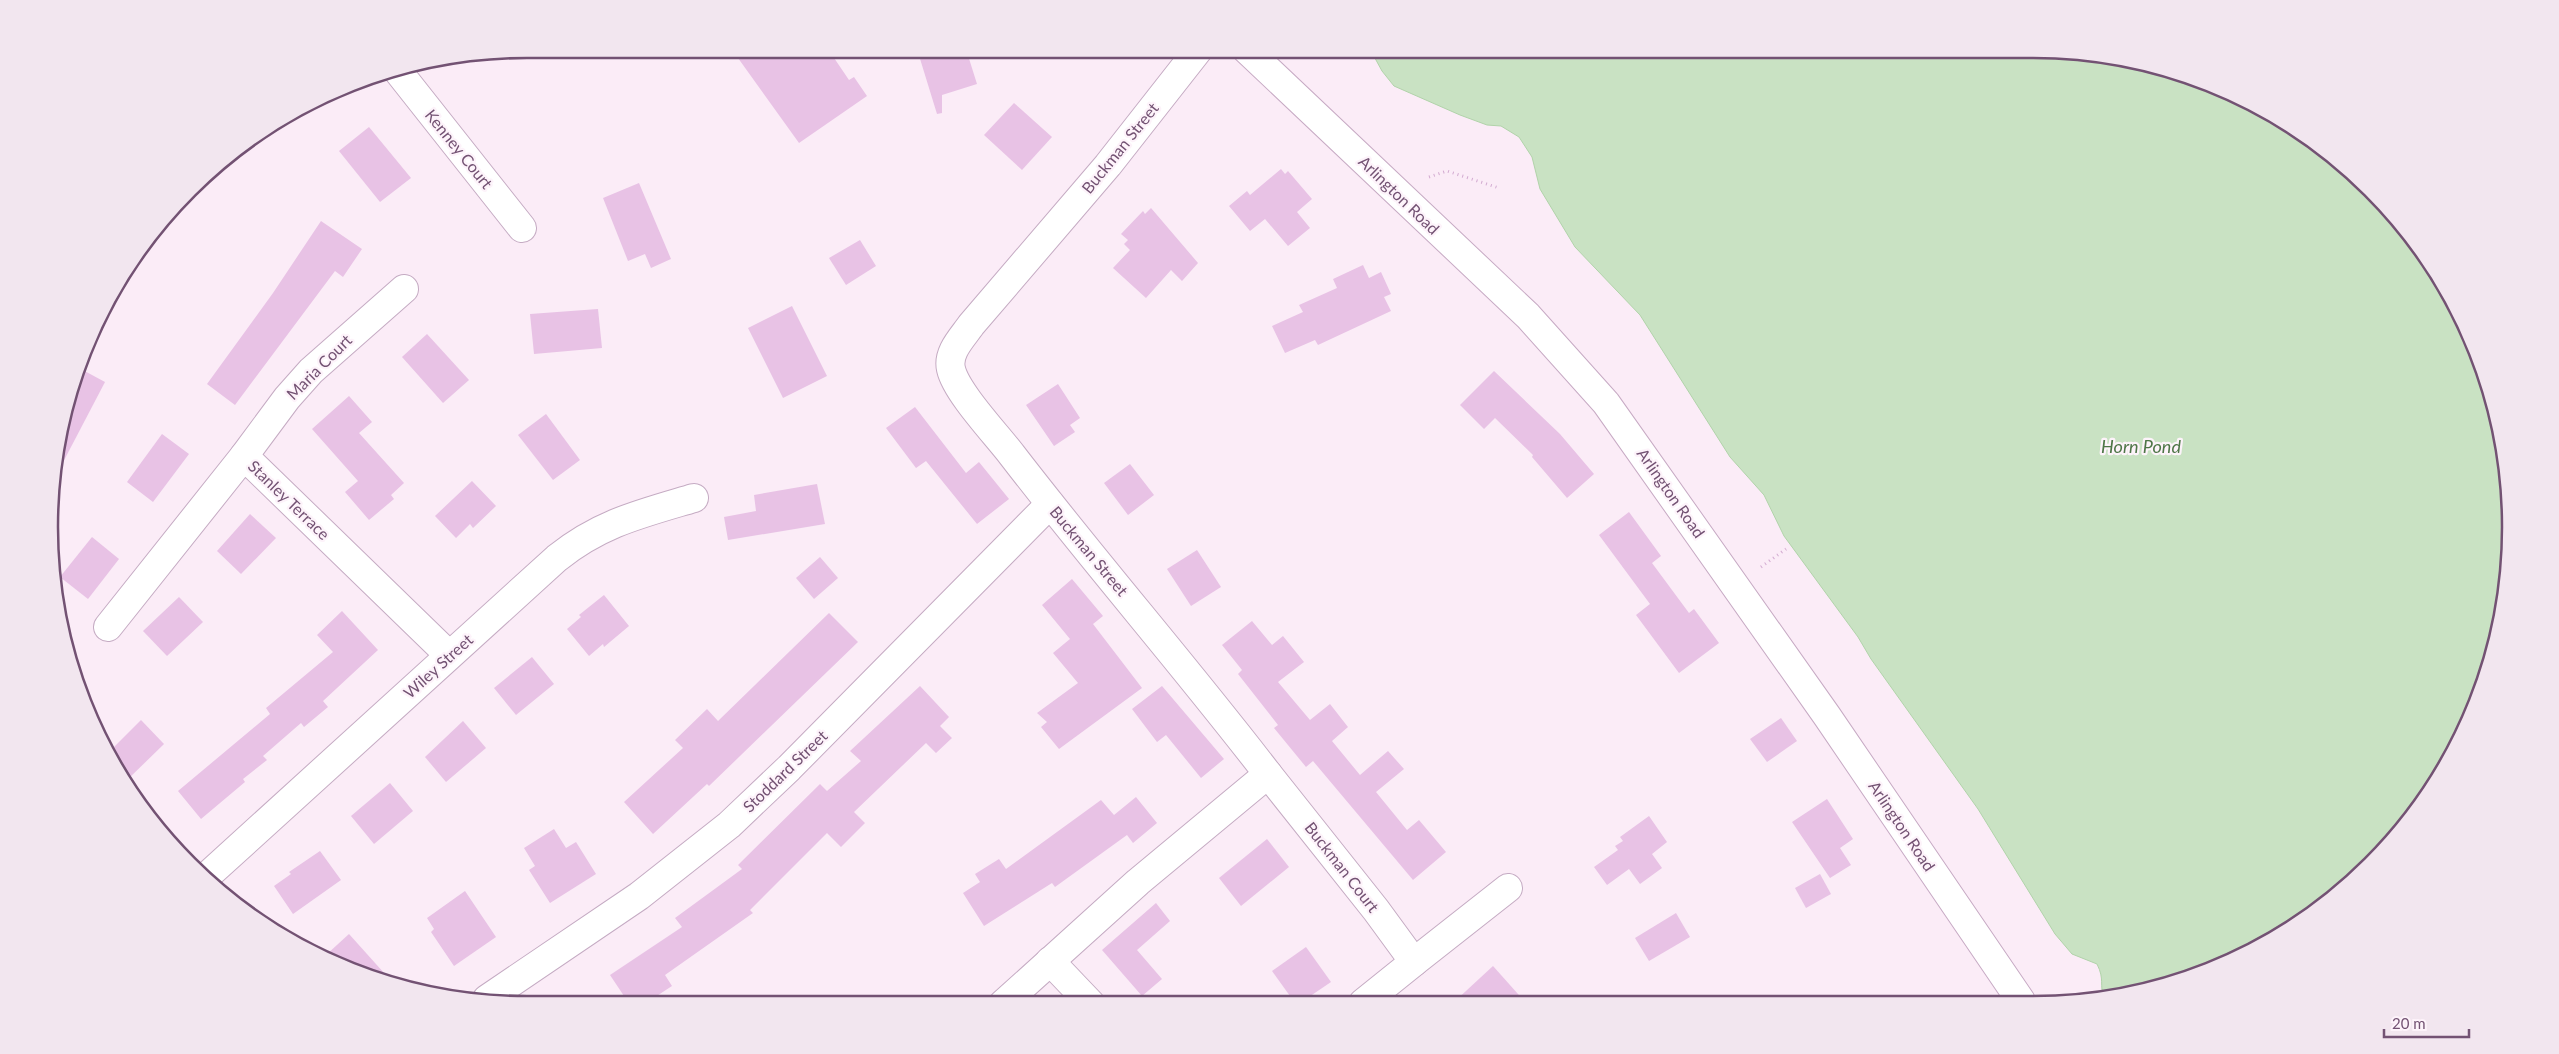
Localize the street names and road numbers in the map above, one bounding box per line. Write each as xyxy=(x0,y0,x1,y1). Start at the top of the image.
street label: Buckman Street xyxy=(1077,98,1162,197)
street label: Kenney Court xyxy=(422,105,497,192)
street label: Arlington Road xyxy=(1355,151,1444,238)
street label: Maria Court xyxy=(282,330,355,403)
street label: Arlington Road xyxy=(1634,444,1709,541)
street label: Stanley Terrace xyxy=(245,456,334,543)
street label: Buckman Street xyxy=(1046,502,1133,600)
street label: Wiley Street xyxy=(399,629,476,702)
street label: Stoddard Street xyxy=(739,726,831,816)
street label: Arlington Road xyxy=(1865,777,1940,874)
street label: Buckman Court xyxy=(1301,818,1384,916)

